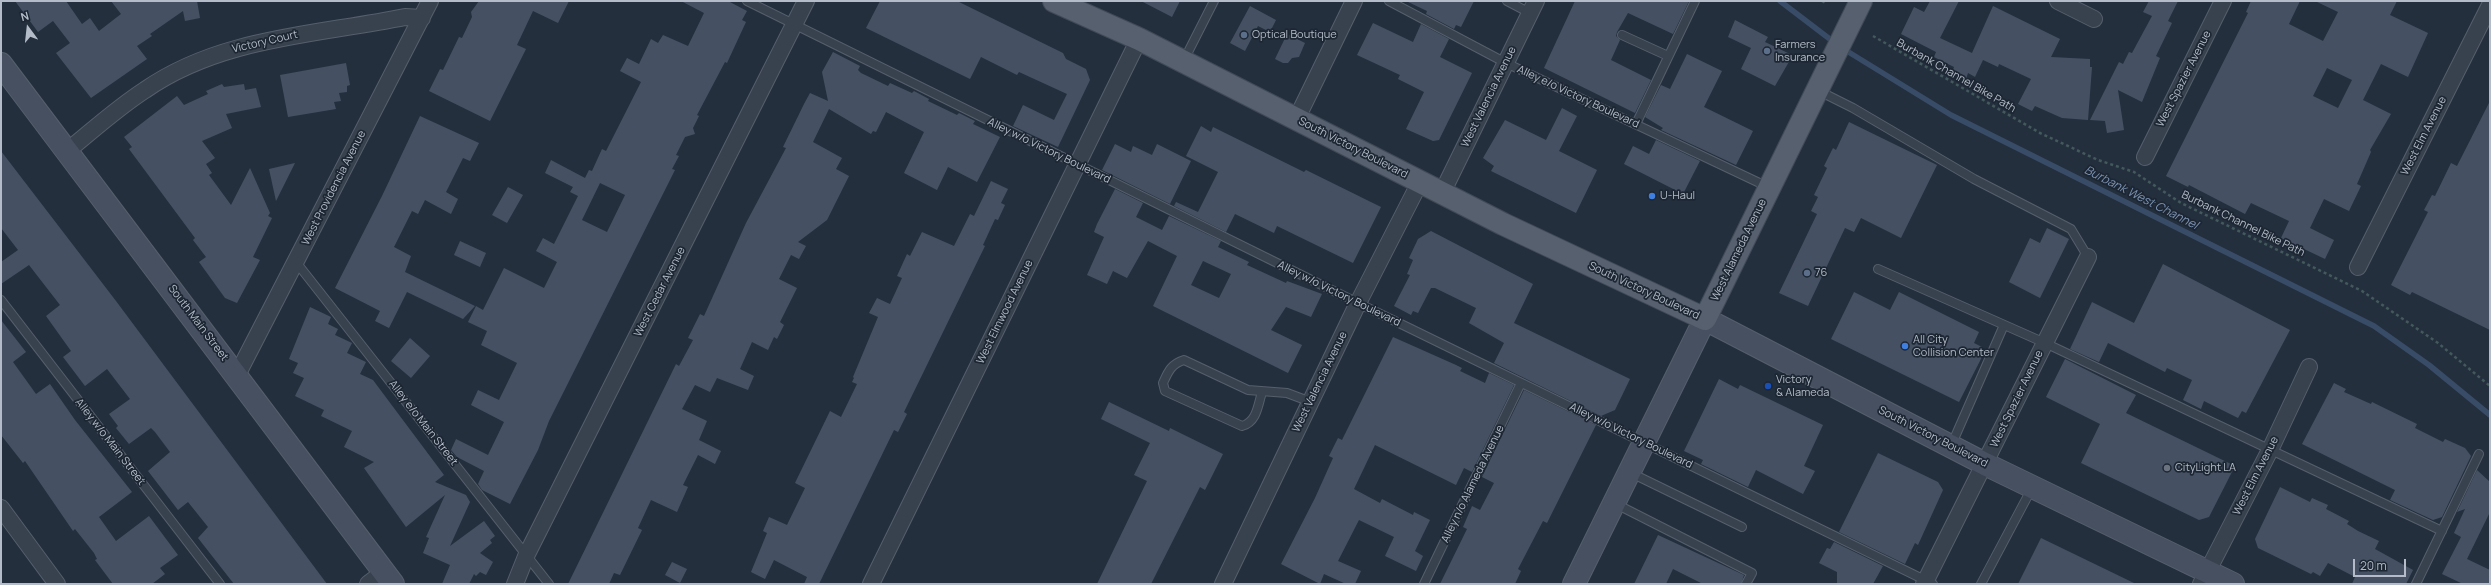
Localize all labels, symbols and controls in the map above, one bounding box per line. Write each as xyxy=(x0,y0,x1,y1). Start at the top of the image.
north arrow xyxy=(8,8,48,48)
text: N xyxy=(19,8,31,24)
street label: Victory Court xyxy=(231,28,299,56)
place label: Optical Boutique xyxy=(1252,28,1337,42)
street label: West Spazier Avenue xyxy=(2154,29,2214,129)
marker: Optical Boutique xyxy=(1239,30,1249,40)
street label: Burbank Channel Bike Path xyxy=(1894,36,2018,116)
place label: Farmers Insurance xyxy=(1775,38,1825,64)
street label: West Valencia Avenue xyxy=(1459,44,1519,150)
marker: Farmers Insurance xyxy=(1762,46,1772,56)
street label: Alley e/o Victory Boulevard xyxy=(1515,63,1641,131)
street label: West Elm Avenue xyxy=(2398,94,2450,178)
street label: Alley w/o Victory Boulevard xyxy=(985,115,1113,187)
street label: South Victory Boulevard xyxy=(1296,115,1410,181)
street label: West Providencia Avenue xyxy=(299,128,369,248)
water label: Burbank West Channel xyxy=(2082,163,2200,233)
street label: Burbank Channel Bike Path xyxy=(2179,188,2307,260)
place label: U-Haul xyxy=(1660,189,1695,203)
marker: U-Haul xyxy=(1647,191,1657,201)
street label: West Alameda Avenue xyxy=(1708,197,1770,303)
street label: West Cedar Avenue xyxy=(632,245,688,339)
street label: West Elmwood Avenue xyxy=(974,258,1036,366)
street label: Alley w/o Victory Boulevard xyxy=(1275,258,1403,330)
street label: South Victory Boulevard xyxy=(1586,259,1702,323)
place label: 76 xyxy=(1815,266,1827,280)
marker: 76 xyxy=(1802,268,1812,278)
street label: South Main Street xyxy=(165,282,231,364)
street label: West Valencia Avenue xyxy=(1290,329,1350,435)
place label: All City Collision Center xyxy=(1913,333,1994,359)
marker: All City Collision Center xyxy=(1900,341,1910,351)
street label: West Spazier Avenue xyxy=(1988,348,2046,450)
place label: Victory & Alameda xyxy=(1776,373,1829,399)
street label: Alley e/o Main Street xyxy=(386,378,460,468)
marker: Victory & Alameda xyxy=(1763,381,1773,391)
street label: Alley w/o Main Street xyxy=(72,396,148,488)
street label: Alley w/o Victory Boulevard xyxy=(1567,400,1695,472)
street label: South Victory Boulevard xyxy=(1876,404,1990,470)
street label: Alley n/o Alameda Avenue xyxy=(1439,423,1507,545)
street label: West Elm Avenue xyxy=(2230,434,2282,518)
place label: CityLight LA xyxy=(2175,461,2236,475)
marker: CityLight LA xyxy=(2162,463,2172,473)
scale bar xyxy=(2355,551,2408,577)
text: 20 m xyxy=(2360,557,2387,574)

